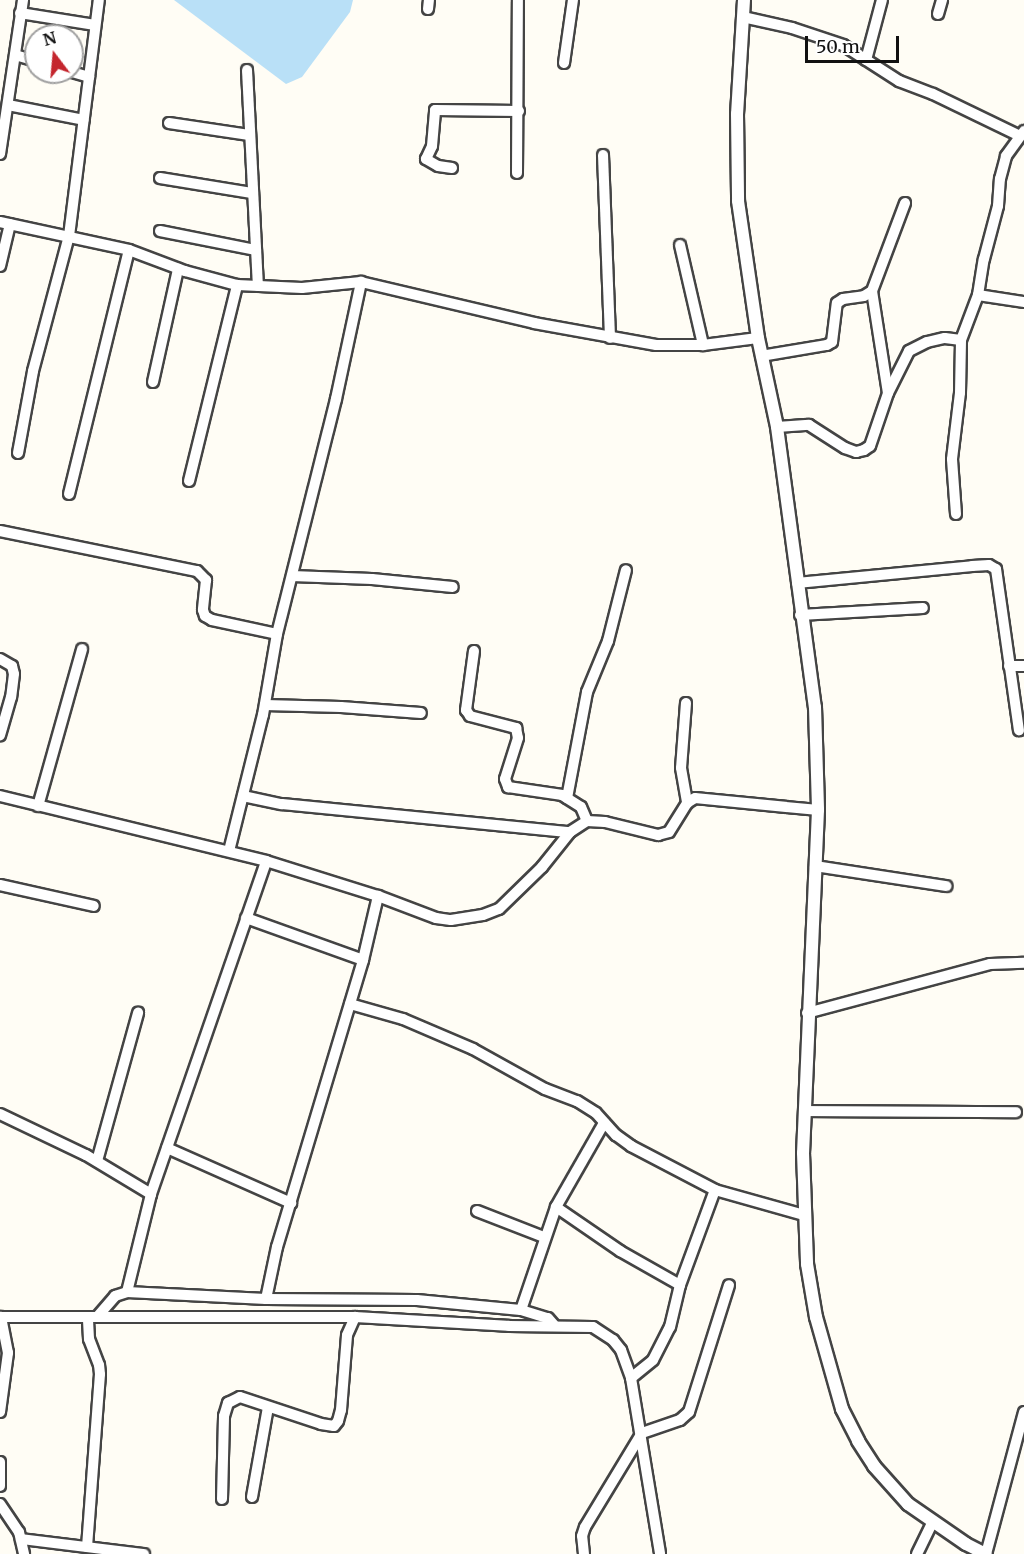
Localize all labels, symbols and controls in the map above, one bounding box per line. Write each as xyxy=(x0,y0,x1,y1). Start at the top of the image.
north arrow xyxy=(24,24,84,84)
scale bar xyxy=(808,24,902,62)
text: N xyxy=(41,27,58,50)
text: 50 m xyxy=(816,35,860,58)

